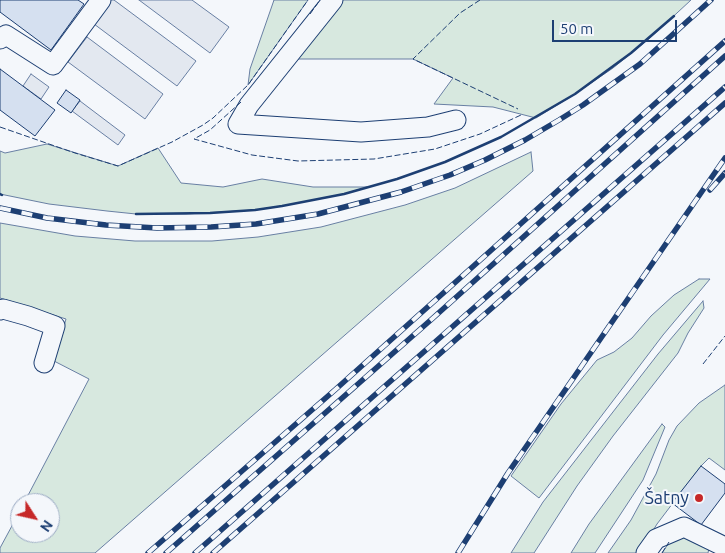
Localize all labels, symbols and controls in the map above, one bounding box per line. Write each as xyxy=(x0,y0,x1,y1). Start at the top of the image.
scale bar xyxy=(555,10,680,42)
text: 50 m xyxy=(560,20,593,37)
place label: Šatny xyxy=(644,487,689,509)
marker: Šatny xyxy=(693,492,705,504)
north arrow xyxy=(10,493,60,543)
text: N xyxy=(37,517,56,535)

